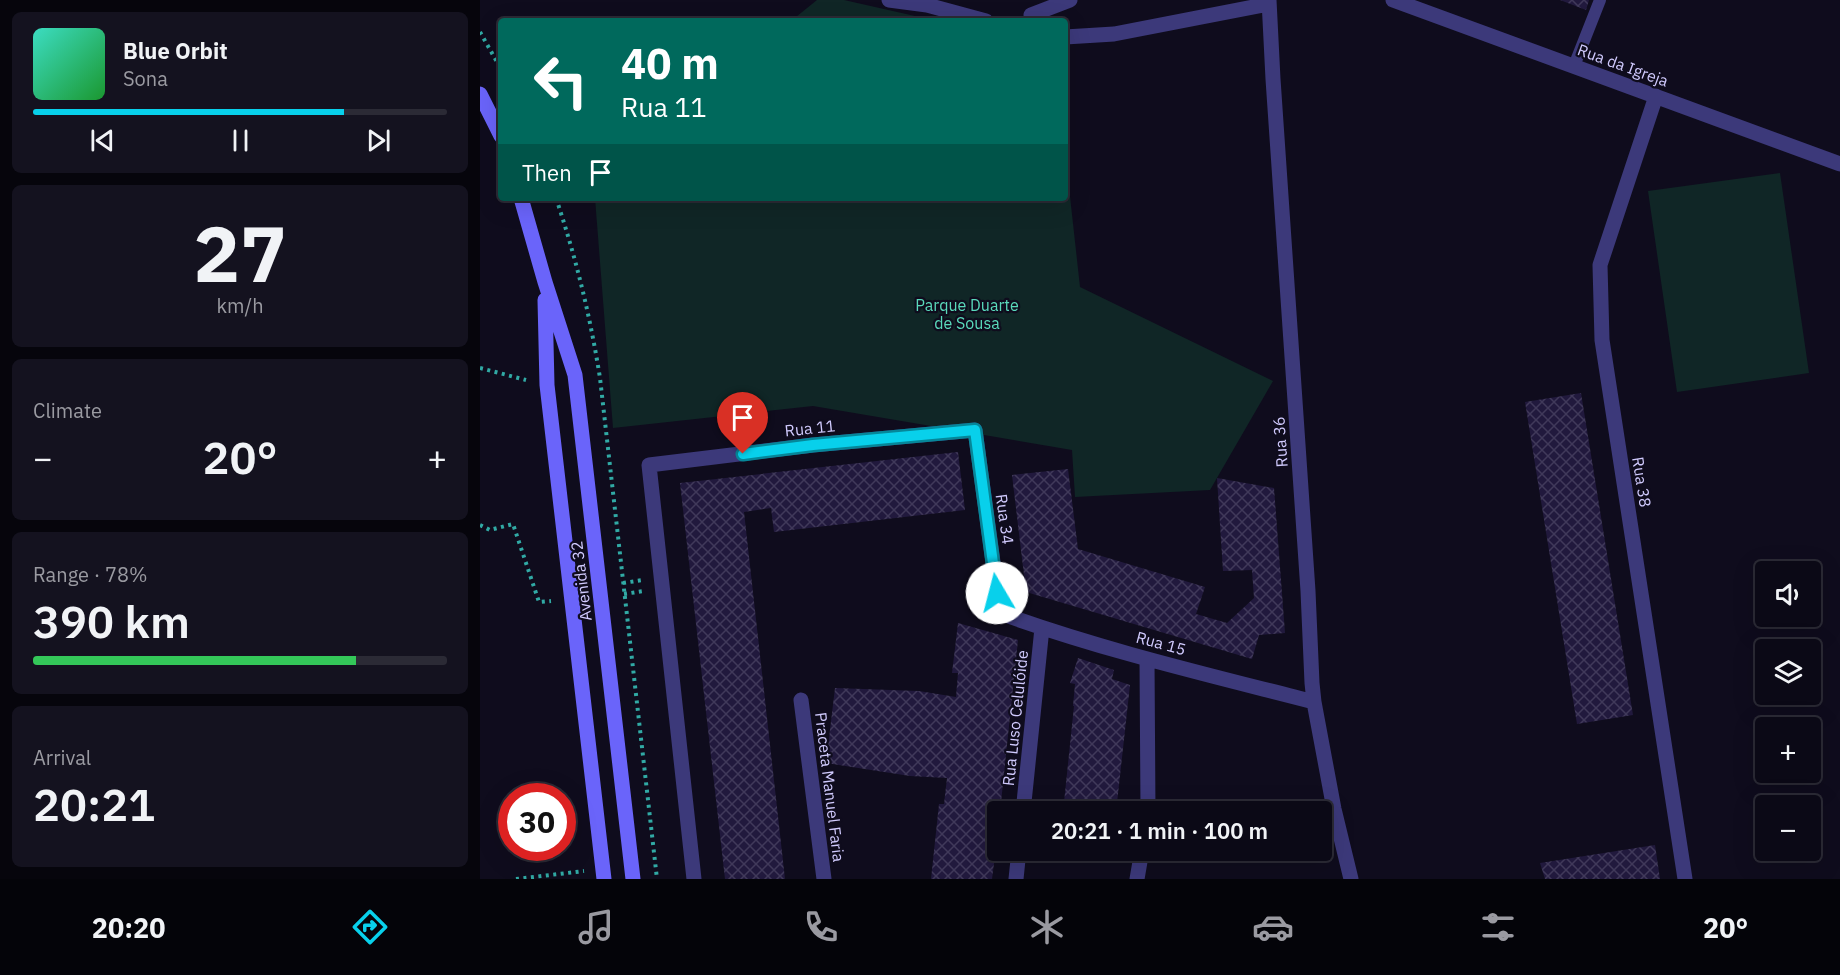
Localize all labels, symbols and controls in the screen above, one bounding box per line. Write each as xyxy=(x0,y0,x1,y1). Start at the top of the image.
text: Blue Orbit xyxy=(123,36,228,65)
text: 40 m xyxy=(621,36,719,91)
street label: Rua da Igreja xyxy=(1575,39,1672,91)
icon: left xyxy=(522,42,600,120)
text: Sona xyxy=(123,65,168,92)
text: Rua 11 xyxy=(621,89,707,124)
icon: previous xyxy=(86,124,119,157)
icon: pause xyxy=(224,124,257,157)
icon: next xyxy=(362,124,395,157)
icon: arrive xyxy=(584,156,617,189)
text: Then xyxy=(522,158,572,187)
text: 27 xyxy=(193,202,287,303)
text: km/h xyxy=(216,292,264,319)
park label: Parque Duarte de Sousa xyxy=(915,295,1019,333)
pin xyxy=(717,392,768,454)
text: Climate xyxy=(33,397,102,424)
icon: arrive xyxy=(726,401,759,434)
street label: Rua 11 xyxy=(784,415,836,441)
street label: Rua 36 xyxy=(1268,416,1292,468)
text: 20° xyxy=(202,428,278,486)
text: − xyxy=(33,436,53,479)
text: + xyxy=(427,436,447,479)
street label: Rua 38 xyxy=(1628,455,1656,509)
street label: Rua 34 xyxy=(992,492,1018,546)
street label: Avenida 32 xyxy=(566,540,596,622)
text: Range · 78% xyxy=(33,561,148,588)
position arrow xyxy=(965,561,1029,625)
map controls xyxy=(1755,561,1821,861)
button: sound xyxy=(1755,561,1821,627)
text: 390 km xyxy=(33,592,190,650)
street label: Rua 15 xyxy=(1134,627,1188,659)
button: layers xyxy=(1755,639,1821,705)
street label: Rua Luso Celulóide xyxy=(998,649,1032,787)
street label: Praceta Manuel Faria xyxy=(811,711,849,863)
button: + xyxy=(1755,717,1821,783)
text: Arrival xyxy=(33,744,91,771)
text: 20:21 xyxy=(33,775,155,833)
speed limit sign: 30 xyxy=(498,783,576,861)
button: − xyxy=(1755,795,1821,861)
text: 20:21 · 1 min · 100 m xyxy=(1051,816,1268,845)
icon: directions xyxy=(349,906,391,948)
icon: music xyxy=(575,906,617,948)
icon: phone xyxy=(800,906,842,948)
icon: climate xyxy=(1026,906,1068,948)
icon: car xyxy=(1252,906,1294,948)
icon: filters xyxy=(1477,906,1519,948)
text: 20:20 xyxy=(92,910,166,945)
text: 20° xyxy=(1703,910,1748,945)

